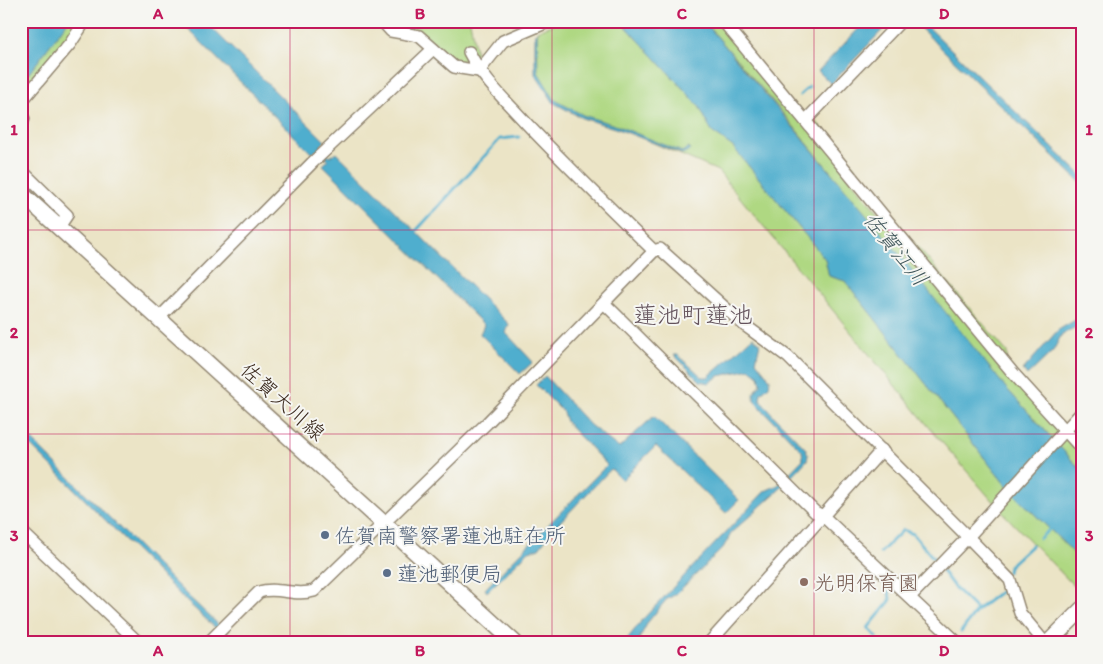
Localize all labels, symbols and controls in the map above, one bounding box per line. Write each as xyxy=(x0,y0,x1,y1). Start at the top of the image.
text: A xyxy=(152,4,164,23)
text: B xyxy=(415,4,426,23)
text: C xyxy=(677,4,688,23)
text: D xyxy=(939,4,950,23)
text: 1 xyxy=(10,120,18,139)
text: 1 xyxy=(1085,120,1093,139)
water label: 佐賀江川 xyxy=(858,206,934,292)
district label: 蓮池町蓮池 xyxy=(633,300,753,329)
text: 2 xyxy=(10,323,19,342)
text: 2 xyxy=(1085,323,1094,342)
street label: 佐賀大川線 xyxy=(236,357,330,445)
place label: 佐賀南警察署蓮池駐在所 xyxy=(335,523,566,548)
text: 3 xyxy=(10,526,19,545)
text: 3 xyxy=(1085,526,1094,545)
marker: 佐賀南警察署蓮池駐在所 xyxy=(319,529,331,541)
place label: 蓮池郵便局 xyxy=(397,561,502,586)
marker: 蓮池郵便局 xyxy=(381,567,393,579)
place label: 光明保育園 xyxy=(814,570,919,595)
marker: 光明保育園 xyxy=(798,576,810,588)
text: A xyxy=(152,641,164,660)
text: B xyxy=(415,641,426,660)
text: C xyxy=(677,641,688,660)
text: D xyxy=(939,641,950,660)

